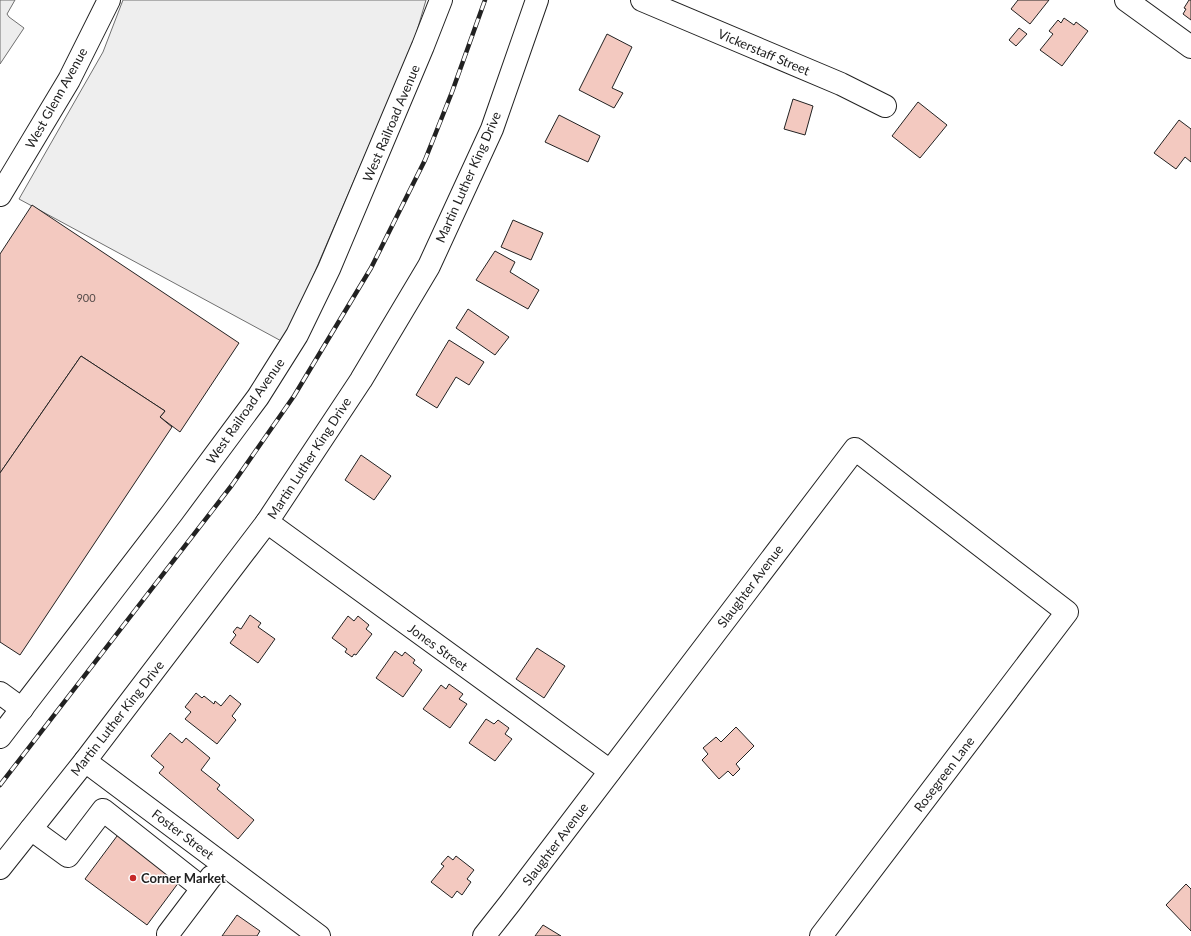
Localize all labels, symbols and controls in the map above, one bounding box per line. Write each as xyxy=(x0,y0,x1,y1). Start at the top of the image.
street label: Vickerstaff Street xyxy=(716,25,813,79)
street label: West Glenn Avenue xyxy=(22,45,90,151)
street label: West Railroad Avenue xyxy=(359,62,423,184)
street label: Martin Luther King Drive xyxy=(432,109,504,245)
house number: 900 xyxy=(76,291,96,304)
street label: West Railroad Avenue xyxy=(202,355,288,467)
street label: Martin Luther King Drive xyxy=(264,394,354,522)
street label: Slaughter Avenue xyxy=(714,541,786,631)
street label: Jones Street xyxy=(405,620,471,674)
street label: Martin Luther King Drive xyxy=(67,657,167,779)
street label: Rosegreen Lane xyxy=(910,733,978,815)
street label: Slaughter Avenue xyxy=(519,799,591,889)
street label: Foster Street xyxy=(149,806,217,863)
place label: Corner Market xyxy=(141,870,226,886)
marker: Corner Market xyxy=(128,873,138,883)

